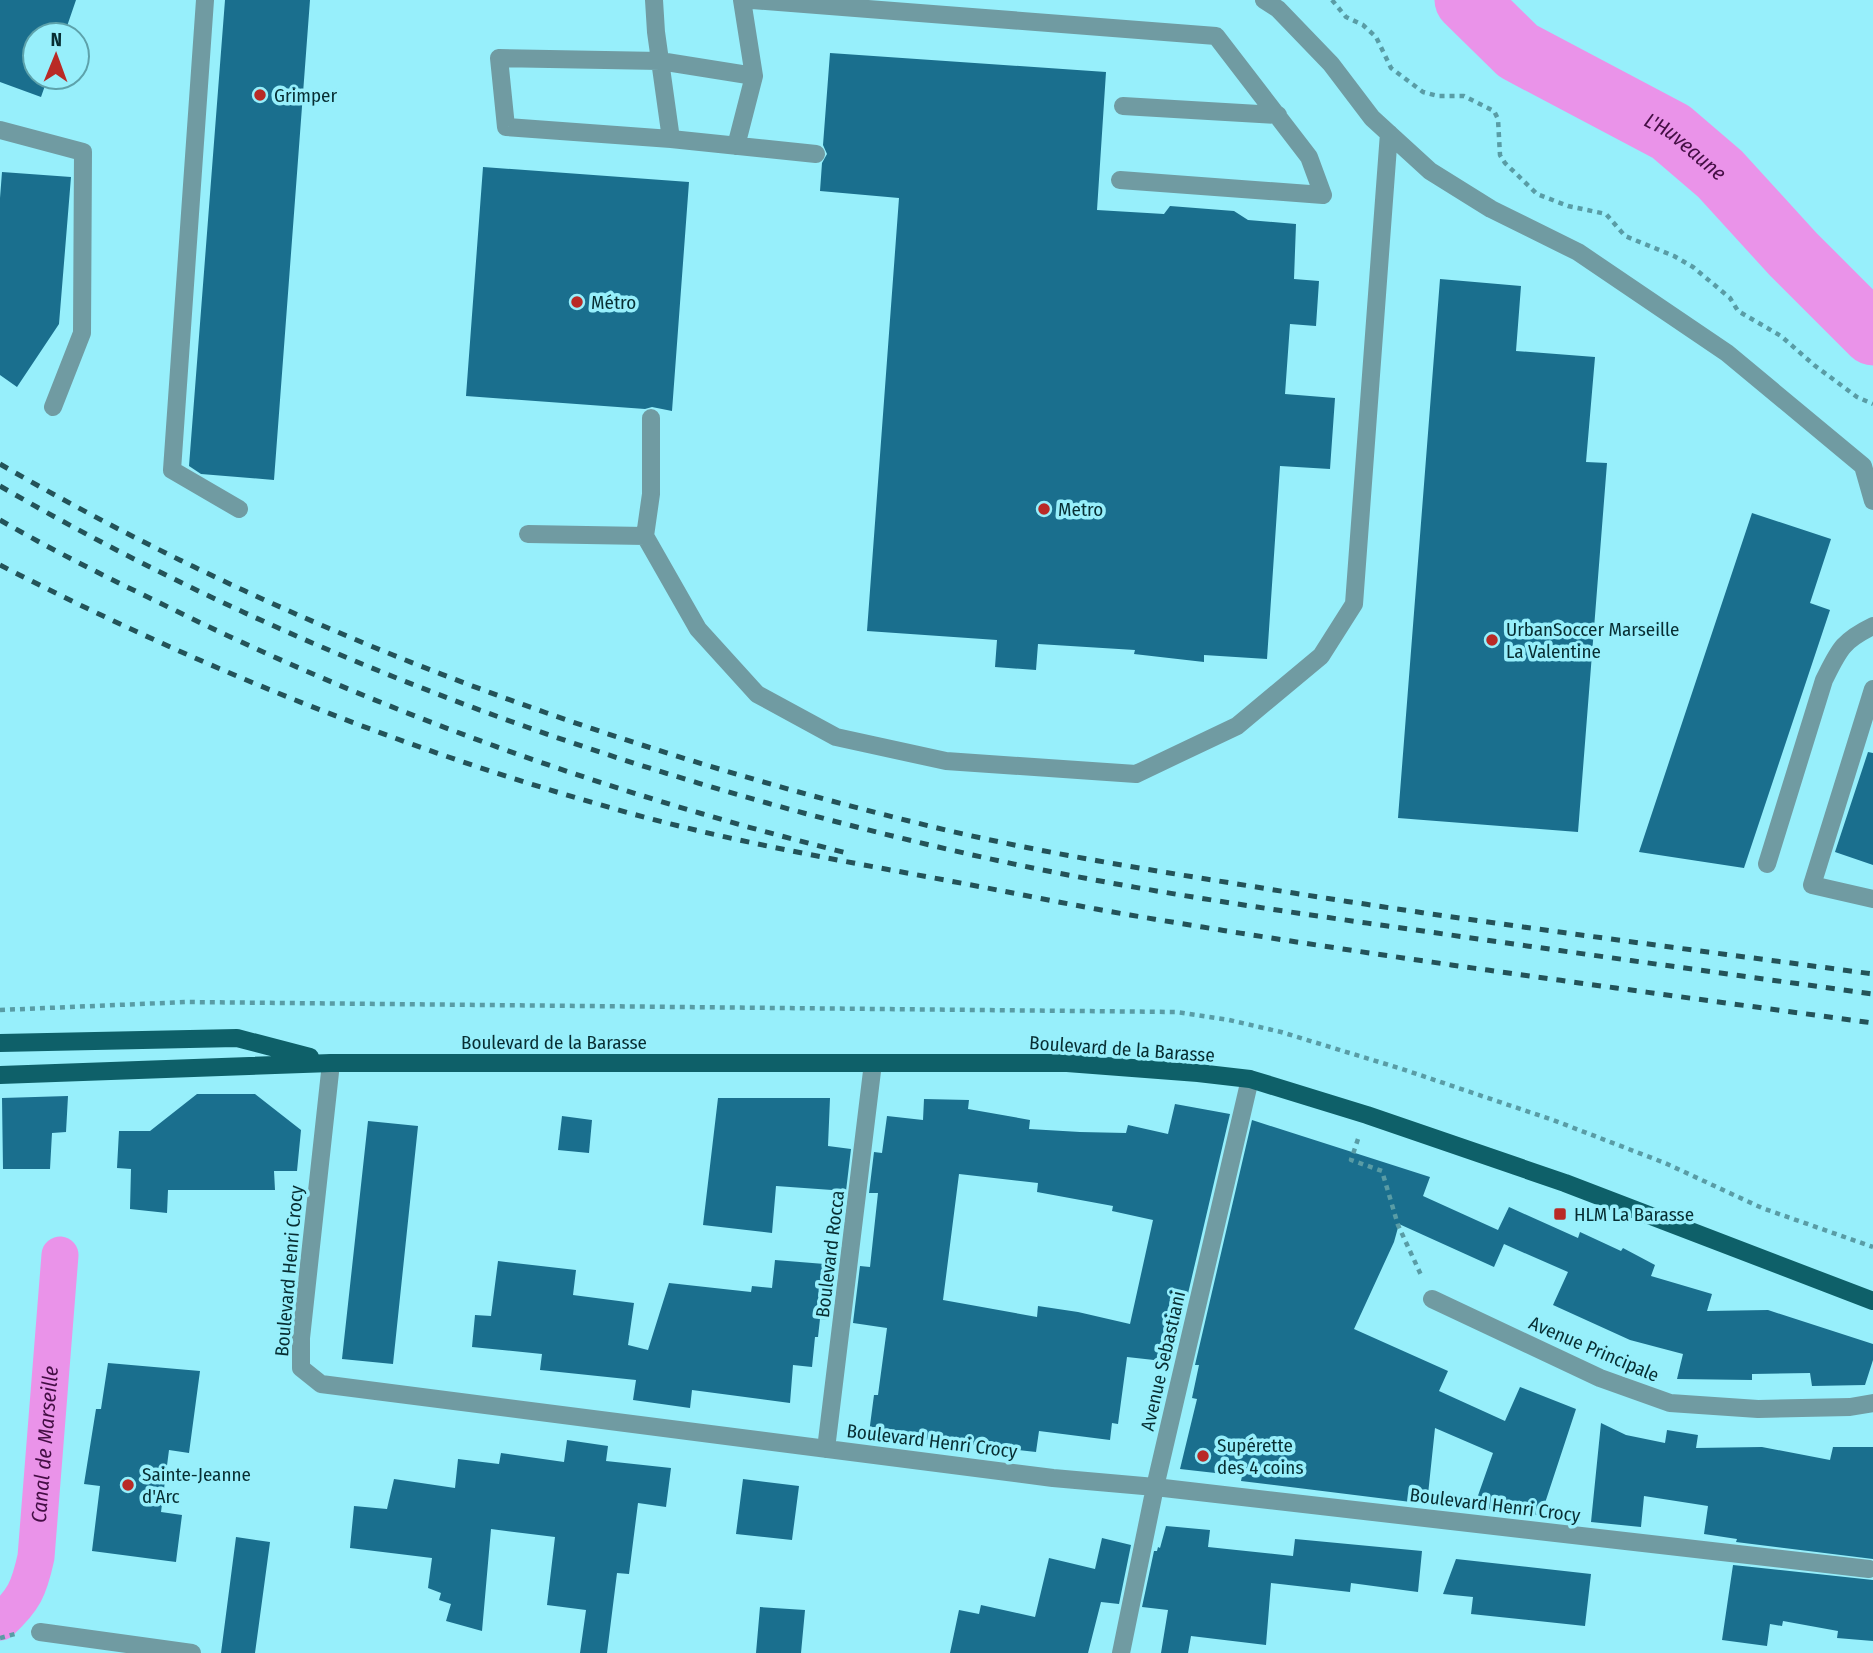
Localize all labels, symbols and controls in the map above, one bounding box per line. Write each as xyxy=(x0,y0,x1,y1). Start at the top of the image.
north arrow xyxy=(21,21,91,91)
text: N xyxy=(50,28,62,51)
place label: Grimper xyxy=(274,84,337,107)
marker: Grimper xyxy=(252,87,268,103)
water label: L'Huveaune xyxy=(1640,107,1731,186)
place label: Métro xyxy=(591,291,636,314)
marker: Métro xyxy=(569,294,585,310)
place label: Metro xyxy=(1058,498,1103,521)
marker: Metro xyxy=(1036,501,1052,517)
place label: UrbanSoccer Marseille La Valentine xyxy=(1506,618,1679,663)
marker: UrbanSoccer Marseille La Valentine xyxy=(1484,632,1500,648)
street label: Boulevard de la Barasse xyxy=(461,1031,647,1054)
street label: Boulevard de la Barasse xyxy=(1028,1031,1216,1067)
street label: Boulevard Henri Crocy xyxy=(270,1184,308,1358)
street label: Boulevard Rocca xyxy=(811,1189,849,1319)
place label: HLM La Barasse xyxy=(1574,1203,1694,1226)
marker: HLM La Barasse xyxy=(1552,1206,1568,1222)
street label: Avenue Sebastiani xyxy=(1136,1289,1190,1433)
street label: Avenue Principale xyxy=(1526,1311,1662,1387)
water label: Canal de Marseille xyxy=(26,1365,64,1524)
street label: Boulevard Henri Crocy xyxy=(845,1419,1019,1463)
place label: Supérette des 4 coins xyxy=(1217,1434,1304,1479)
marker: Supérette des 4 coins xyxy=(1195,1448,1211,1464)
place label: Sainte-Jeanne d'Arc xyxy=(142,1463,251,1508)
marker: Sainte-Jeanne d'Arc xyxy=(120,1477,136,1493)
street label: Boulevard Henri Crocy xyxy=(1408,1483,1582,1527)

